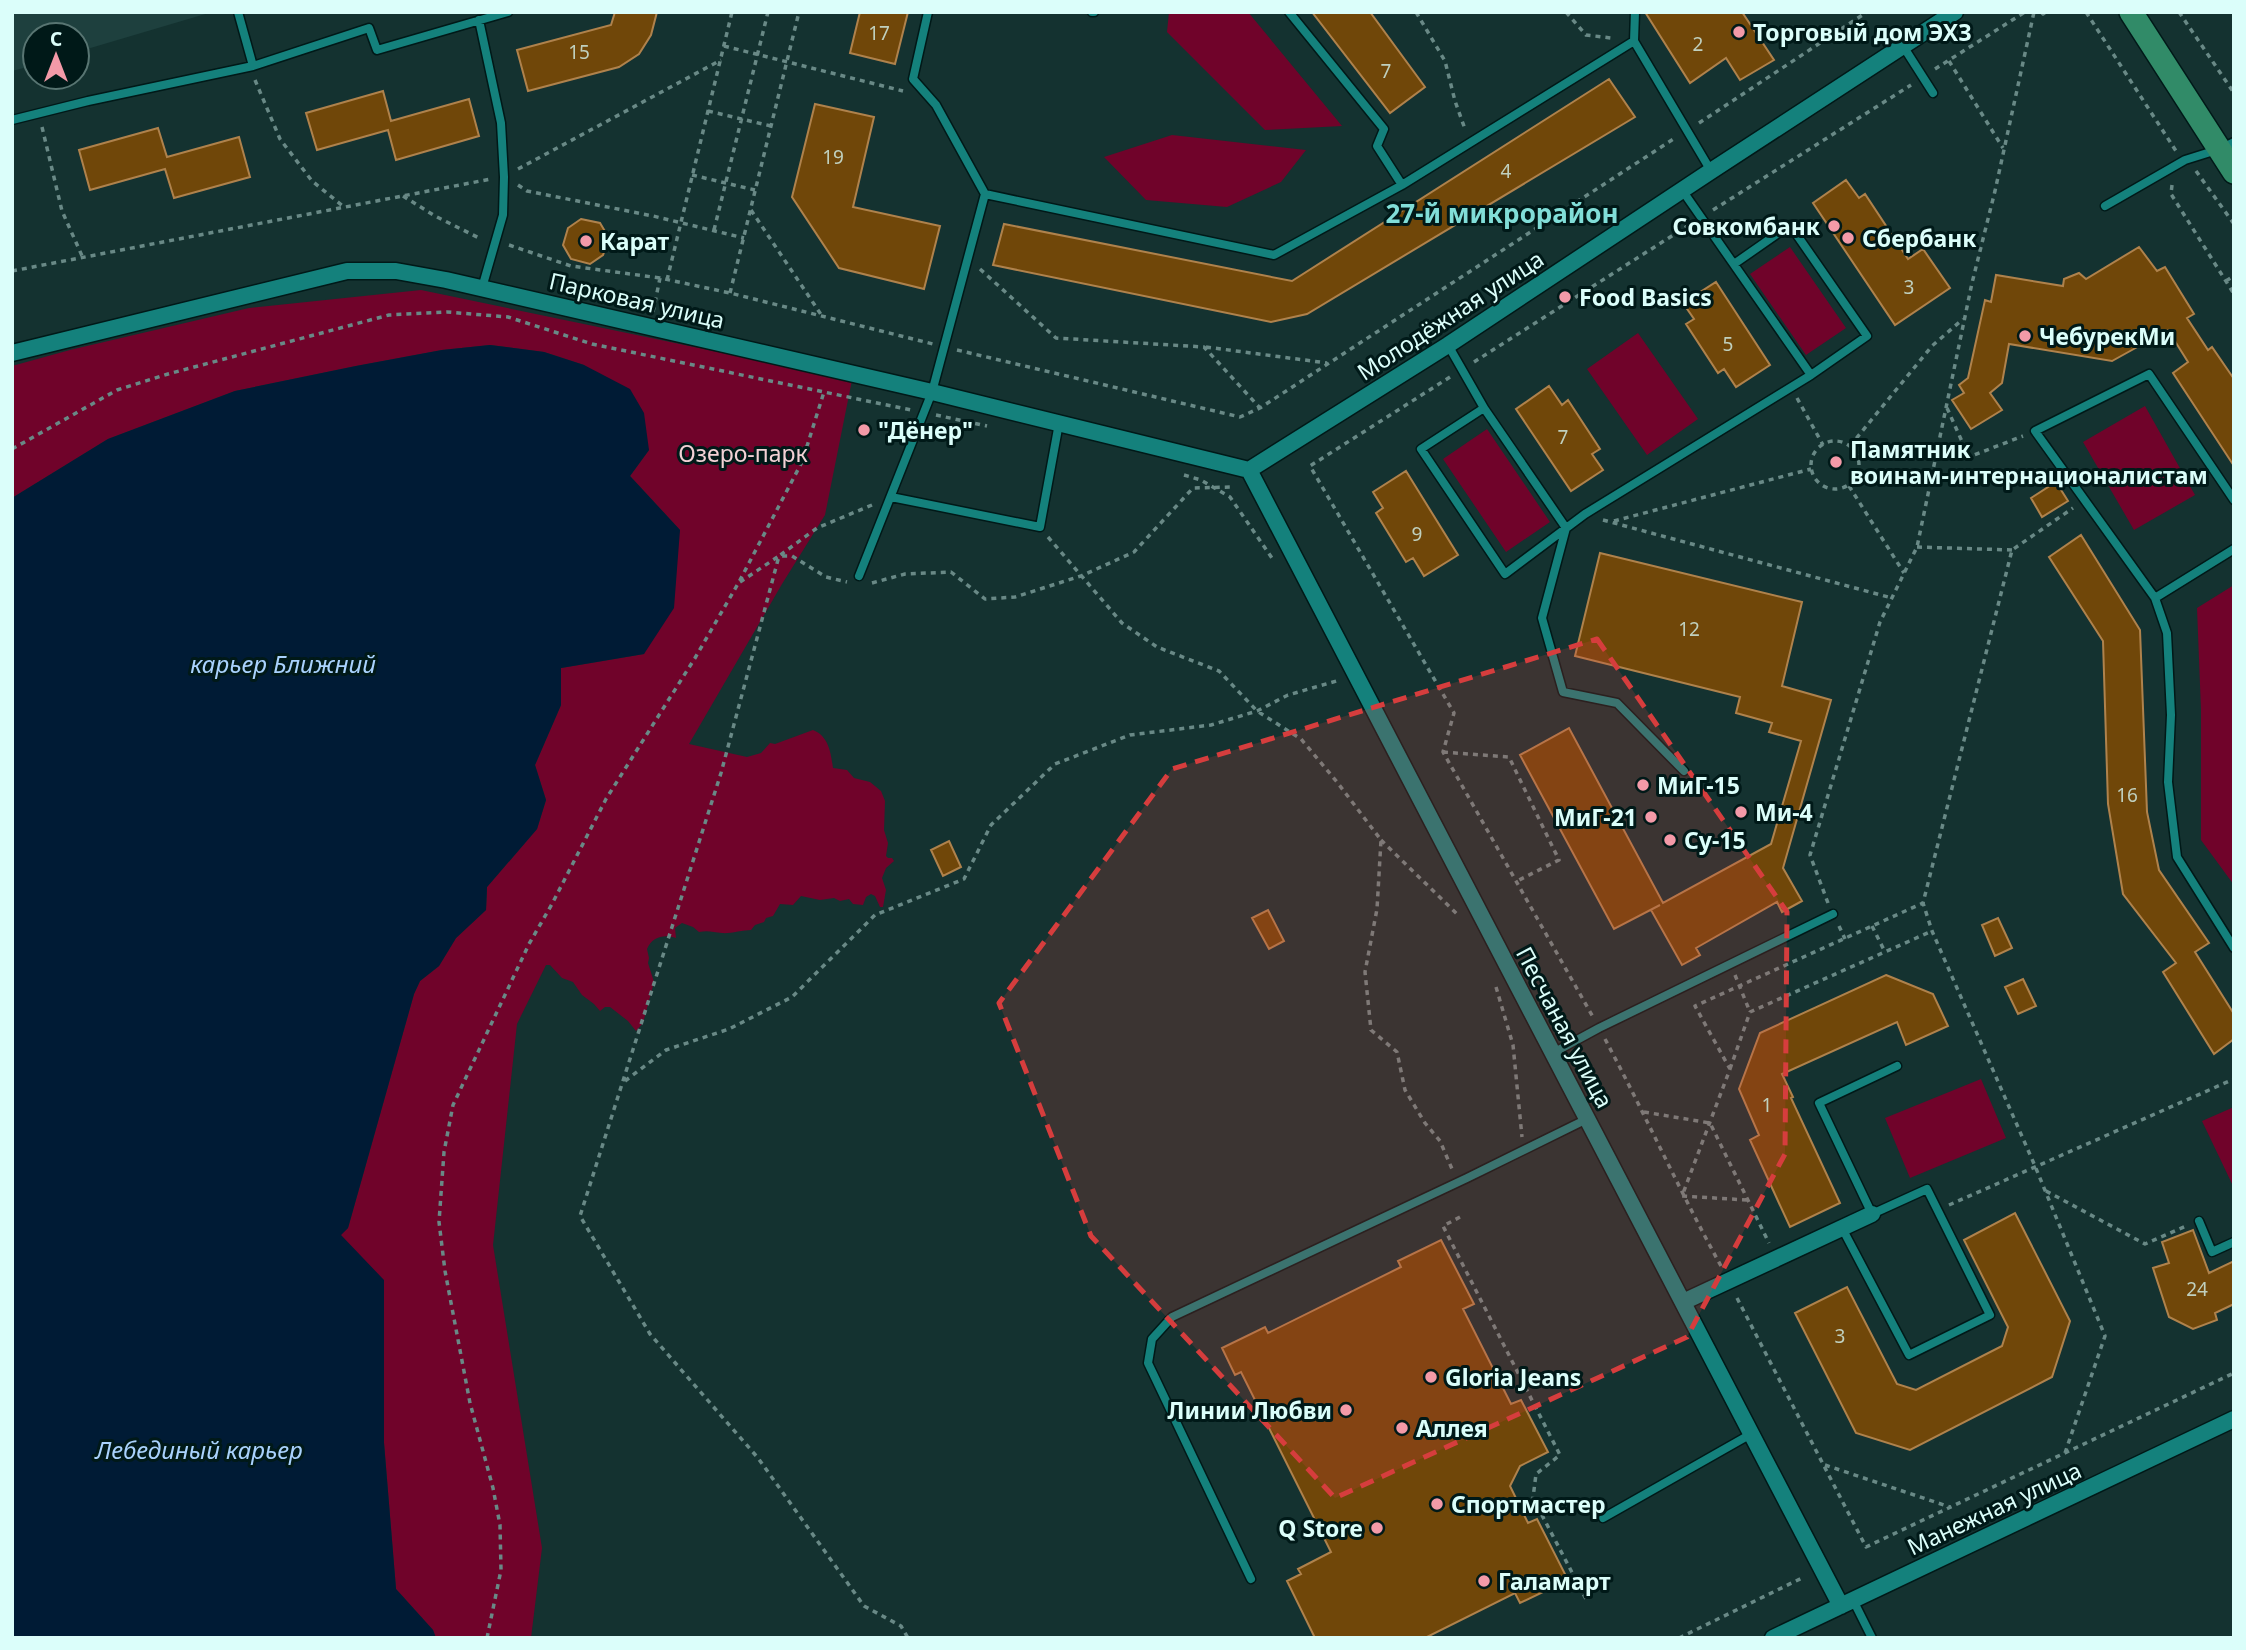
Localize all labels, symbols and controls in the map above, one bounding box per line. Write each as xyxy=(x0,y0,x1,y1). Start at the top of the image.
place label: Торговый дом ЭХЗ xyxy=(1753,16,1972,48)
house number: 17 xyxy=(868,20,890,46)
north arrow xyxy=(21,21,91,91)
marker: Торговый дом ЭХЗ xyxy=(1731,24,1747,40)
text: С xyxy=(50,26,62,52)
house number: 2 xyxy=(1693,31,1703,57)
house number: 15 xyxy=(568,39,590,65)
house number: 7 xyxy=(1381,58,1391,84)
house number: 19 xyxy=(822,144,844,170)
house number: 4 xyxy=(1501,158,1512,184)
district label: 27-й микрорайон xyxy=(1385,195,1619,231)
place label: Совкомбанк xyxy=(1673,210,1821,242)
marker: Совкомбанк xyxy=(1826,218,1842,234)
place label: Сбербанк xyxy=(1862,222,1977,254)
place label: Карат xyxy=(600,225,670,257)
marker: Сбербанк xyxy=(1840,230,1856,246)
marker: Карат xyxy=(578,233,594,249)
street label: Молодёжная улица xyxy=(1351,243,1549,387)
street label: Парковая улица xyxy=(546,264,728,336)
house number: 3 xyxy=(1904,274,1914,300)
place label: Food Basics xyxy=(1579,281,1712,313)
marker: Food Basics xyxy=(1557,289,1573,305)
place label: ЧебурекМи xyxy=(2039,320,2175,352)
marker: ЧебурекМи xyxy=(2017,328,2033,344)
house number: 5 xyxy=(1723,331,1733,357)
place label: "Дёнер" xyxy=(878,414,973,446)
marker: "Дёнер" xyxy=(856,422,872,438)
house number: 7 xyxy=(1558,424,1568,450)
place label: Памятник воинам-интернационалистам xyxy=(1850,433,2208,491)
park label: Озеро-парк xyxy=(678,437,808,469)
marker: Памятник воинам-интернационалистам xyxy=(1828,454,1844,470)
house number: 9 xyxy=(1412,521,1422,547)
house number: 12 xyxy=(1678,616,1700,642)
water label: карьер Ближний xyxy=(190,647,376,680)
place label: МиГ-15 xyxy=(1657,769,1740,801)
marker: МиГ-15 xyxy=(1635,777,1651,793)
house number: 16 xyxy=(2116,782,2138,808)
place label: Ми-4 xyxy=(1755,796,1813,828)
place label: МиГ-21 xyxy=(1554,801,1637,833)
marker: Ми-4 xyxy=(1733,804,1749,820)
marker: МиГ-21 xyxy=(1643,809,1659,825)
place label: Су-15 xyxy=(1684,824,1746,856)
marker: Су-15 xyxy=(1662,832,1678,848)
street label: Песчаная улица xyxy=(1509,941,1621,1113)
house number: 1 xyxy=(1762,1092,1772,1118)
house number: 24 xyxy=(2186,1276,2208,1302)
house number: 3 xyxy=(1835,1323,1845,1349)
place label: Gloria Jeans xyxy=(1445,1361,1581,1393)
marker: Gloria Jeans xyxy=(1423,1369,1439,1385)
place label: Линии Любви xyxy=(1168,1394,1332,1426)
marker: Линии Любви xyxy=(1338,1402,1354,1418)
place label: Аллея xyxy=(1416,1412,1488,1444)
marker: Аллея xyxy=(1394,1420,1410,1436)
water label: Лебединый карьер xyxy=(94,1433,303,1466)
street label: Манежная улица xyxy=(1902,1454,2086,1562)
place label: Спортмастер xyxy=(1451,1488,1606,1520)
marker: Спортмастер xyxy=(1429,1496,1445,1512)
place label: Q Store xyxy=(1278,1512,1363,1544)
marker: Q Store xyxy=(1369,1520,1385,1536)
place label: Галамарт xyxy=(1498,1565,1611,1597)
marker: Галамарт xyxy=(1476,1573,1492,1589)

